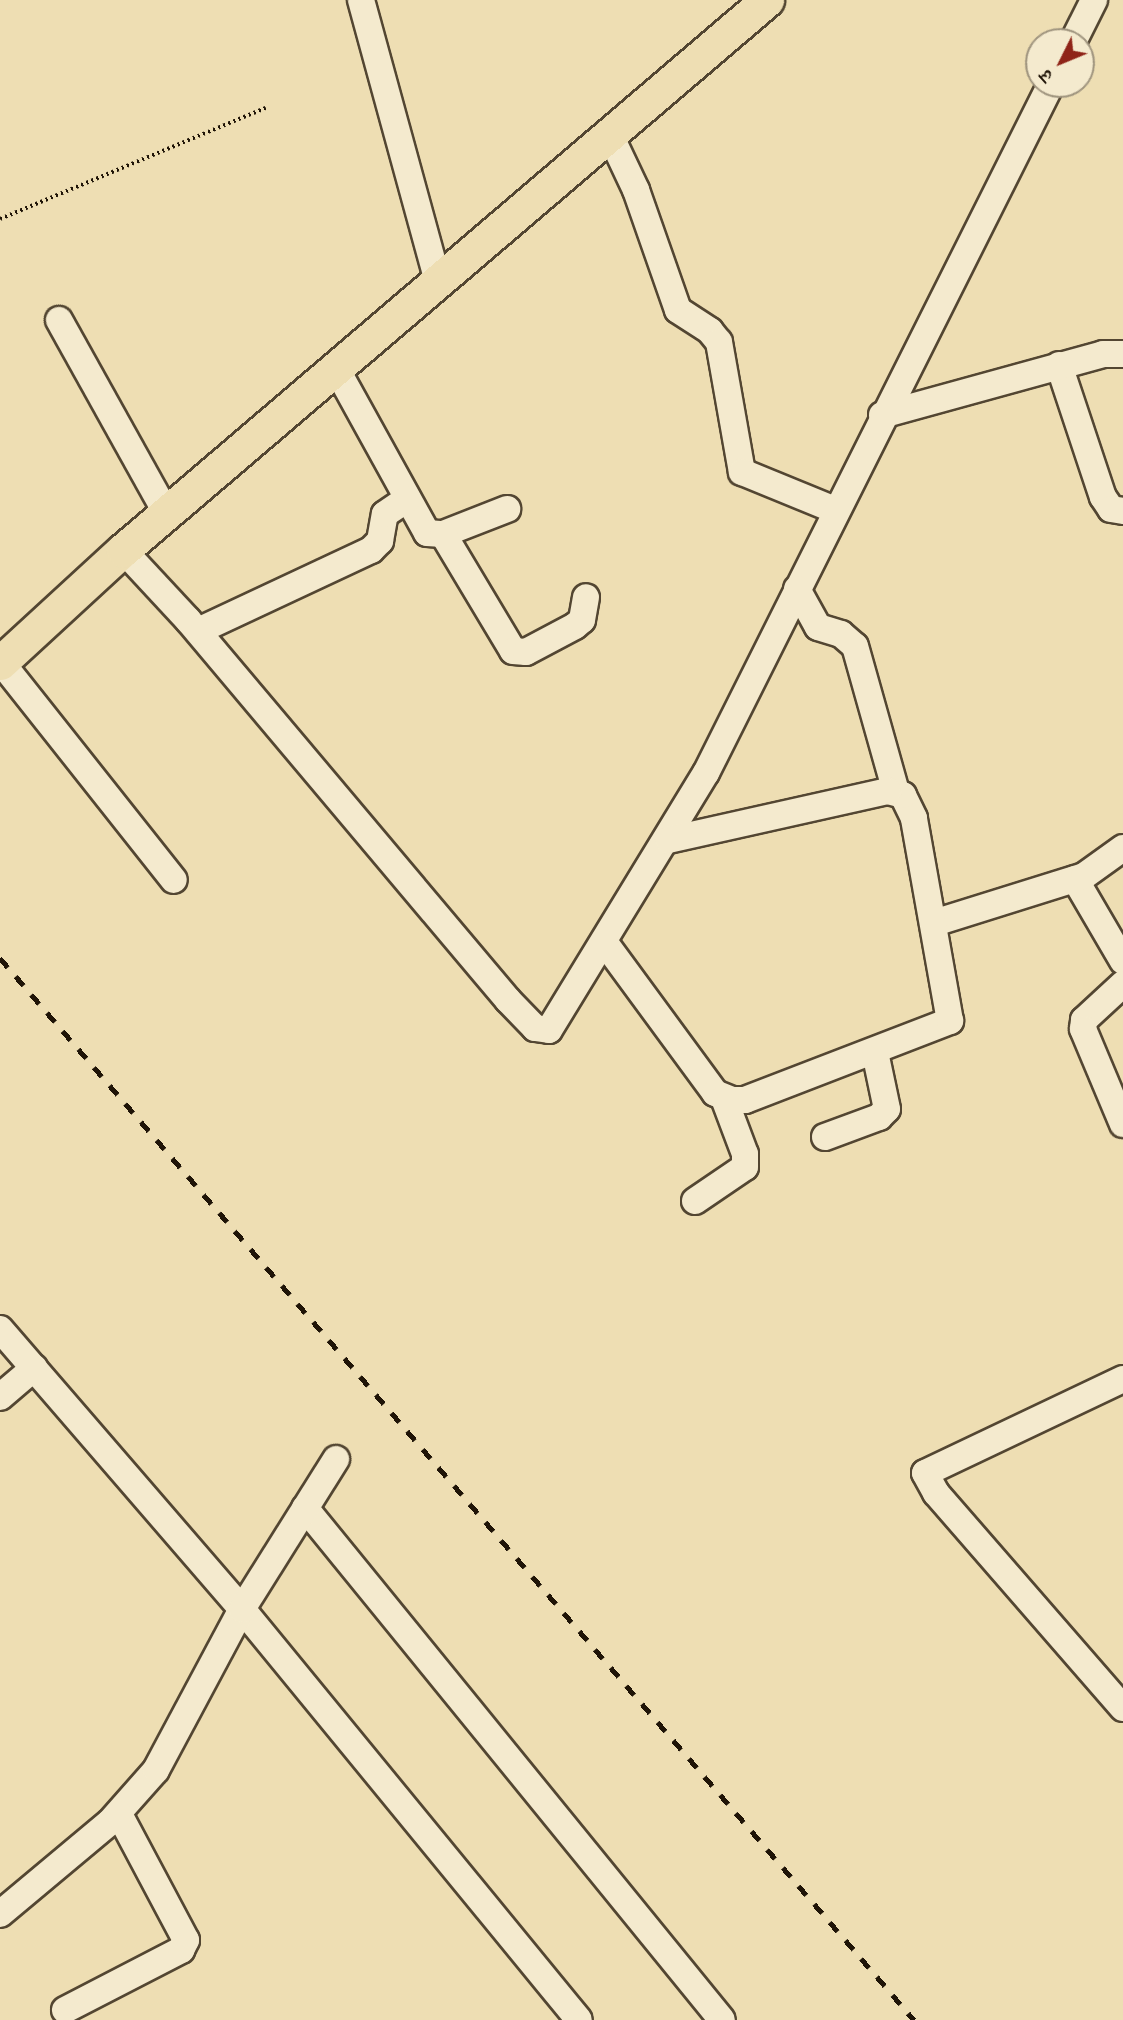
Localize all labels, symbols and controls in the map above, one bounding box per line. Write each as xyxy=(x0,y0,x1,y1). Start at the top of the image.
north arrow xyxy=(1025,28,1095,98)
text: उ xyxy=(1033,64,1059,88)

